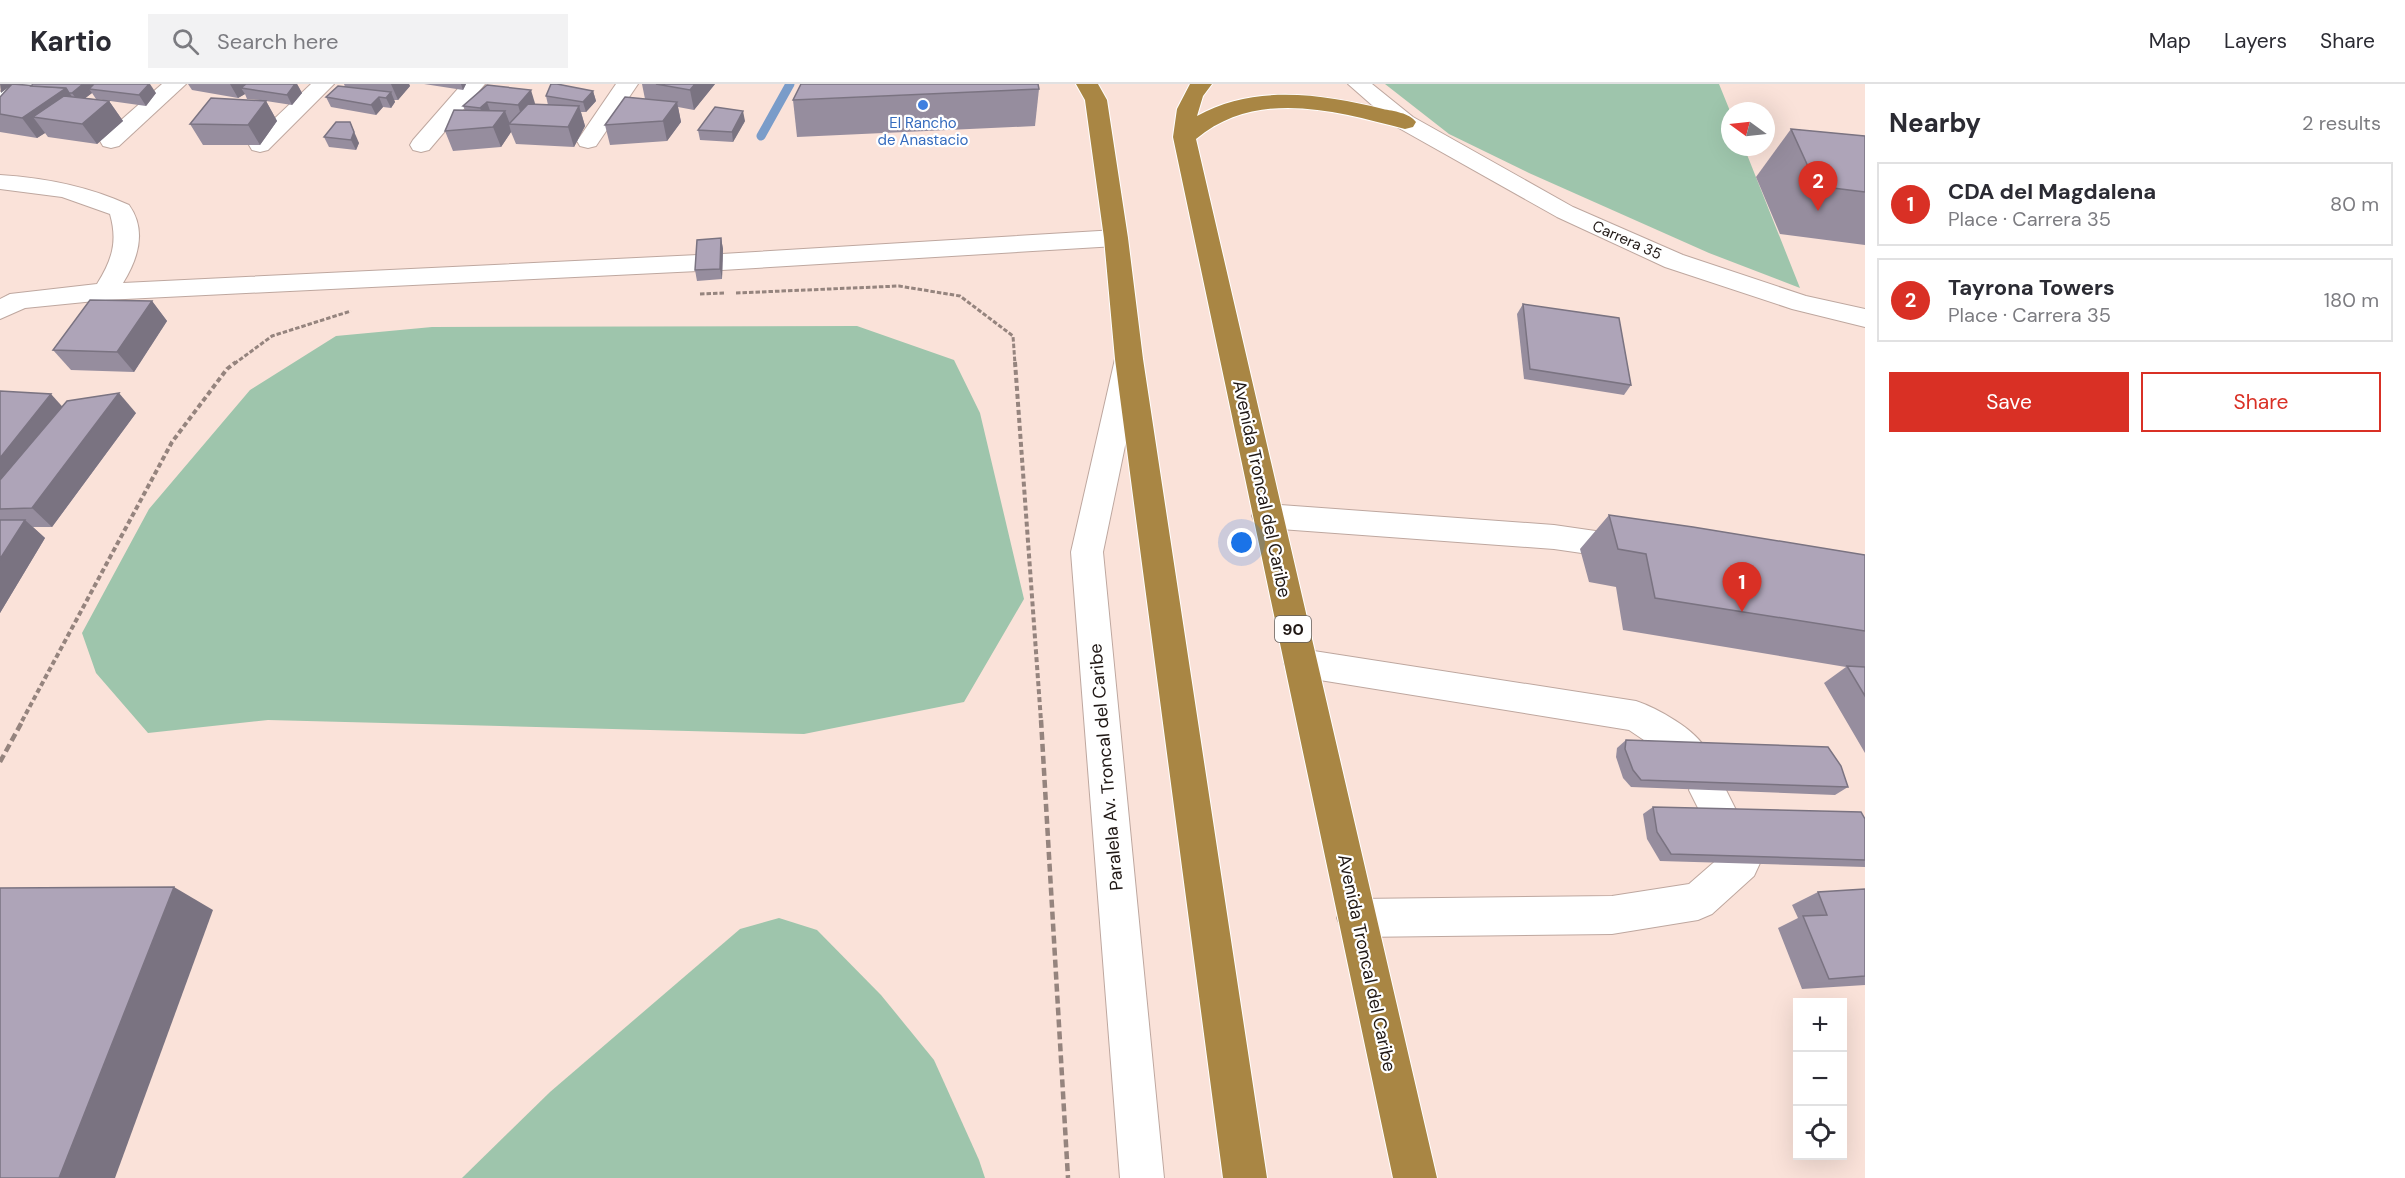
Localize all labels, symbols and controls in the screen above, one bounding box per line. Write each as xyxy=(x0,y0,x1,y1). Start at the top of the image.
search box xyxy=(148,14,568,68)
text: Kartio xyxy=(30,23,112,60)
icon: search xyxy=(169,25,202,58)
text: Search here xyxy=(217,27,338,56)
text: Map xyxy=(2149,27,2191,55)
text: Layers xyxy=(2224,27,2287,55)
text: Share xyxy=(2320,27,2375,55)
marker: El Rancho de Anastacio xyxy=(916,98,930,112)
north arrow xyxy=(1721,102,1775,156)
text: Nearby xyxy=(1889,106,1981,140)
text: 2 results xyxy=(2302,110,2381,136)
place label: El Rancho de Anastacio xyxy=(878,113,969,150)
pin: 2 xyxy=(1798,162,1838,211)
text: CDA del Magdalena xyxy=(1948,177,2156,206)
text: 1 xyxy=(1907,191,1914,217)
text: 80 m xyxy=(2330,191,2379,217)
text: Place · Carrera 35 xyxy=(1948,206,2111,232)
street label: Carrera 35 xyxy=(1589,216,1665,264)
text: Tayrona Towers xyxy=(1948,273,2115,302)
text: 2 xyxy=(1905,287,1916,313)
text: 180 m xyxy=(2324,287,2379,313)
text: Place · Carrera 35 xyxy=(1948,302,2111,328)
button: Save xyxy=(1889,372,2129,432)
button: Share xyxy=(2141,372,2381,432)
street label: Avenida Troncal del Caribe xyxy=(1227,378,1297,600)
your location xyxy=(1227,528,1256,557)
pin: 1 xyxy=(1722,562,1762,612)
road number: 90 xyxy=(1275,616,1311,642)
street label: Paralela Av. Troncal del Caribe xyxy=(1083,642,1129,892)
street label: Avenida Troncal del Caribe xyxy=(1332,852,1402,1074)
map controls xyxy=(1793,998,1847,1160)
button: + xyxy=(1793,998,1847,1052)
button: − xyxy=(1793,1052,1847,1106)
button: locate xyxy=(1793,1106,1847,1160)

